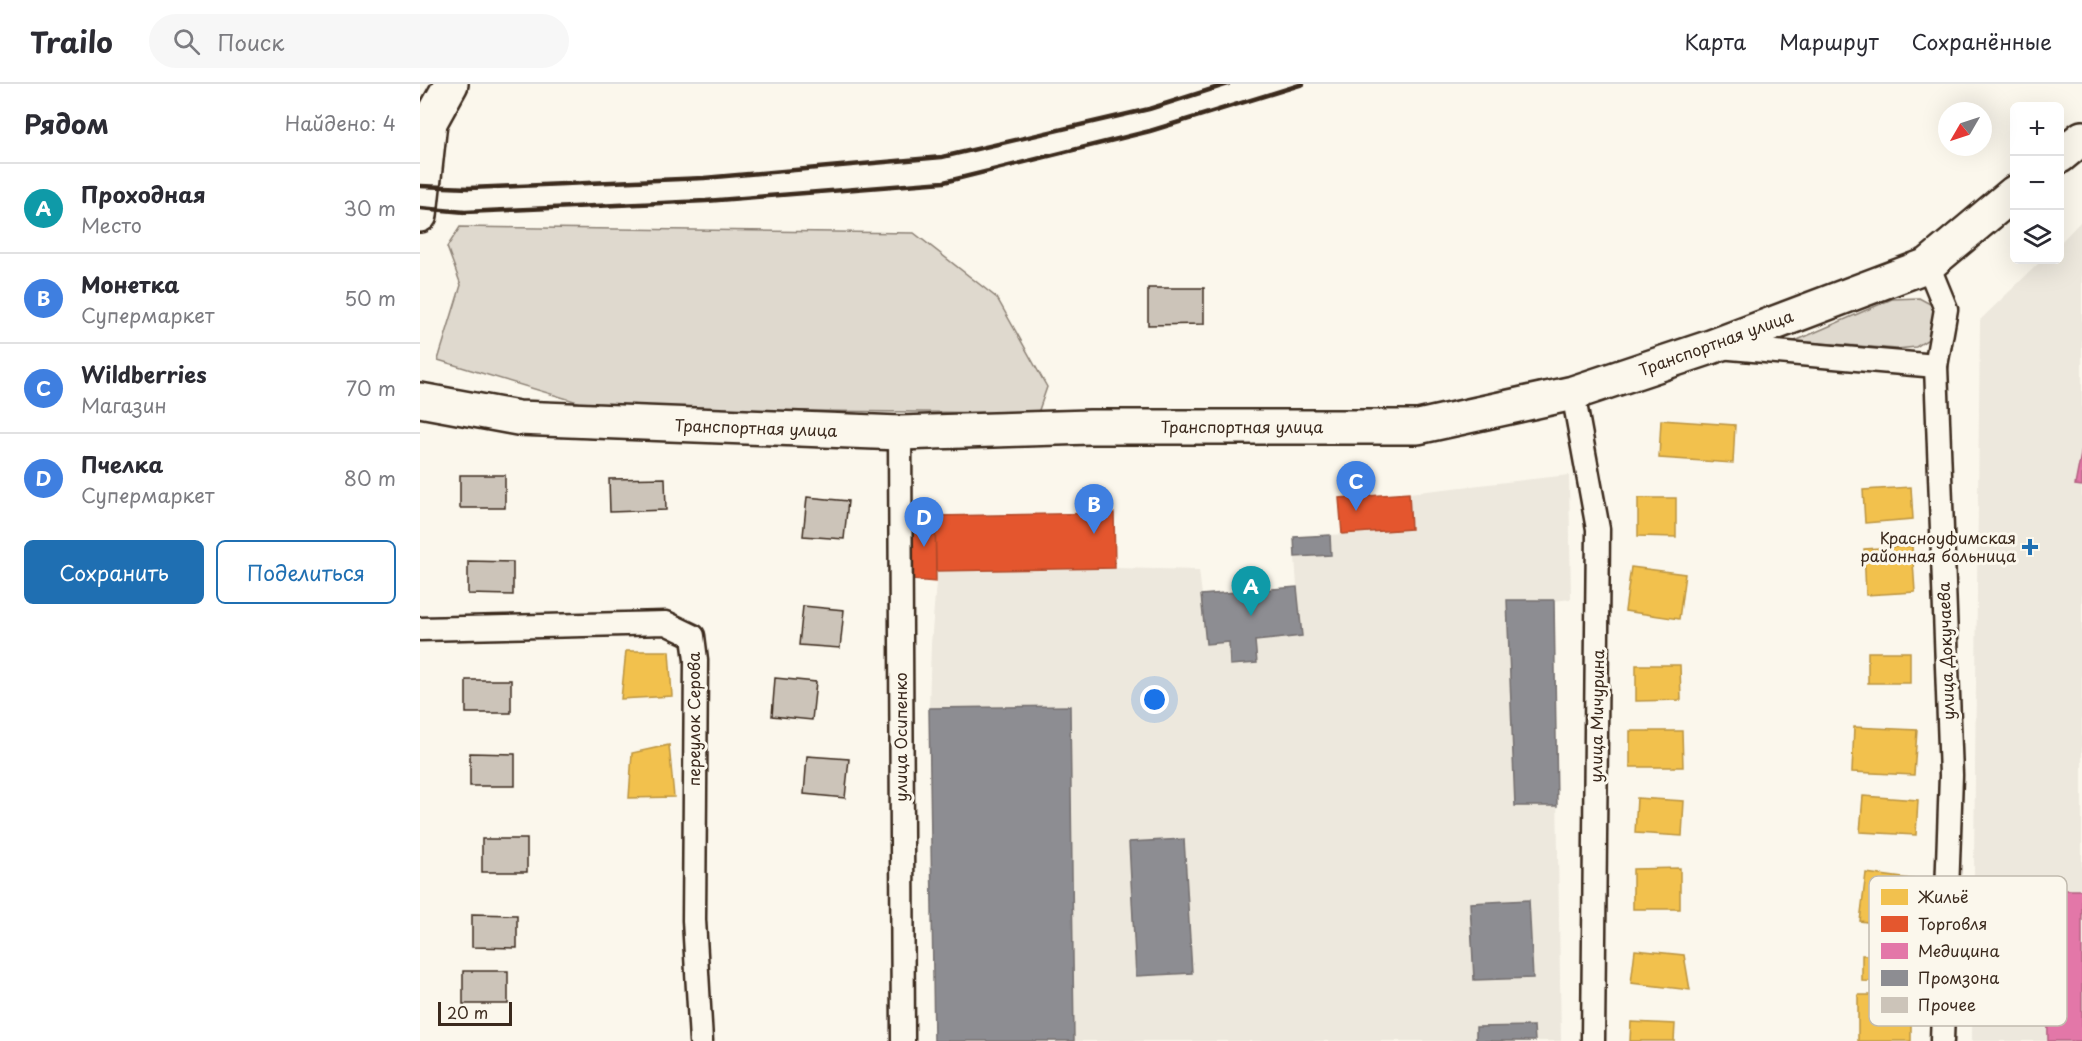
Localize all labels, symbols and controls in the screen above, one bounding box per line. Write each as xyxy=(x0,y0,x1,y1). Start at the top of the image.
search box xyxy=(149,14,569,68)
text: Trailo xyxy=(30,20,113,63)
icon: search xyxy=(170,25,203,58)
text: Поиск xyxy=(218,25,284,58)
text: Карта xyxy=(1685,25,1746,57)
text: Маршрут xyxy=(1779,25,1879,57)
text: Сохранённые xyxy=(1912,25,2052,57)
north arrow xyxy=(1938,102,1992,156)
map controls xyxy=(2010,102,2064,264)
button: + xyxy=(2010,102,2064,156)
text: Рядом xyxy=(24,104,109,143)
text: Найдено: 4 xyxy=(285,108,396,138)
button: − xyxy=(2010,156,2064,210)
text: Проходная xyxy=(81,177,206,210)
text: A xyxy=(36,193,51,223)
text: 30 m xyxy=(343,193,396,223)
text: Место xyxy=(81,210,142,240)
button: layers xyxy=(2010,210,2064,264)
text: Монетка xyxy=(81,267,180,300)
text: B xyxy=(37,283,50,313)
text: 50 m xyxy=(344,283,396,313)
text: Супермаркет xyxy=(81,300,214,330)
street label: Транспортная улица xyxy=(1635,303,1796,381)
text: Wildberries xyxy=(81,357,207,390)
text: C xyxy=(36,373,51,403)
text: 70 m xyxy=(346,373,396,403)
text: Магазин xyxy=(81,390,167,420)
street label: Транспортная улица xyxy=(674,412,838,442)
street label: Транспортная улица xyxy=(1161,414,1323,438)
text: Пчелка xyxy=(81,447,163,480)
pin: C xyxy=(1336,462,1376,511)
text: D xyxy=(36,463,51,493)
text: 80 m xyxy=(344,463,396,493)
text: Супермаркет xyxy=(81,480,214,510)
pin: B xyxy=(1074,484,1114,534)
pin: D xyxy=(904,498,944,547)
place label: Красноуфимская районная больница xyxy=(1860,525,2016,567)
marker: Красноуфимская районная больница xyxy=(2021,538,2039,556)
button: Сохранить xyxy=(24,540,204,604)
button: Поделиться xyxy=(216,540,396,604)
pin: A xyxy=(1232,566,1270,616)
street label: улица Докучаева xyxy=(1931,582,1959,720)
street label: улица Мичурина xyxy=(1583,649,1609,783)
street label: переулок Серова xyxy=(681,652,705,786)
street label: улица Осипенко xyxy=(888,672,912,802)
your location xyxy=(1140,685,1169,714)
legend xyxy=(1869,876,2067,1026)
text: Жильё xyxy=(1917,884,1968,908)
text: Торговля xyxy=(1918,911,1987,935)
text: Медицина xyxy=(1918,938,2000,962)
text: Промзона xyxy=(1918,965,1999,989)
text: Прочее xyxy=(1918,992,1976,1016)
scale bar xyxy=(438,999,512,1026)
text: 20 m xyxy=(447,1000,488,1024)

